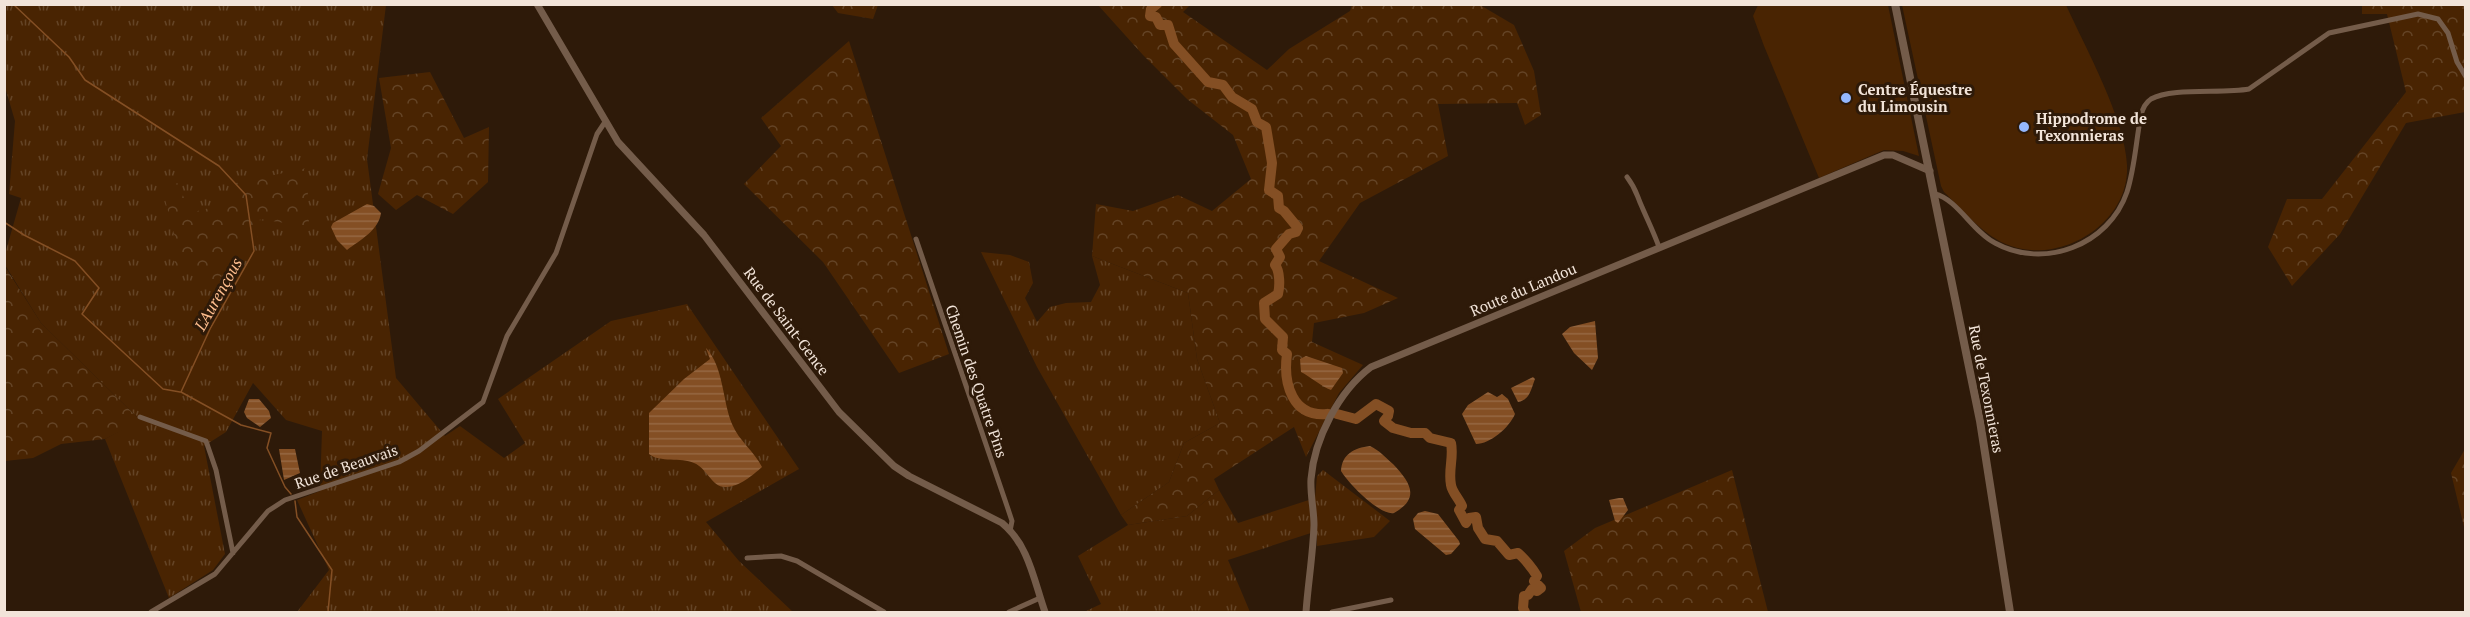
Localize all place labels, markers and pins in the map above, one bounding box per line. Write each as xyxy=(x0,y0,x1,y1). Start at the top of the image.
place label: Centre Équestre du Limousin xyxy=(1858,79,1972,116)
marker: Centre Équestre du Limousin xyxy=(1839,91,1853,105)
place label: Hippodrome de Texonnieras xyxy=(2036,108,2147,145)
marker: Hippodrome de Texonnieras xyxy=(2017,120,2031,134)

